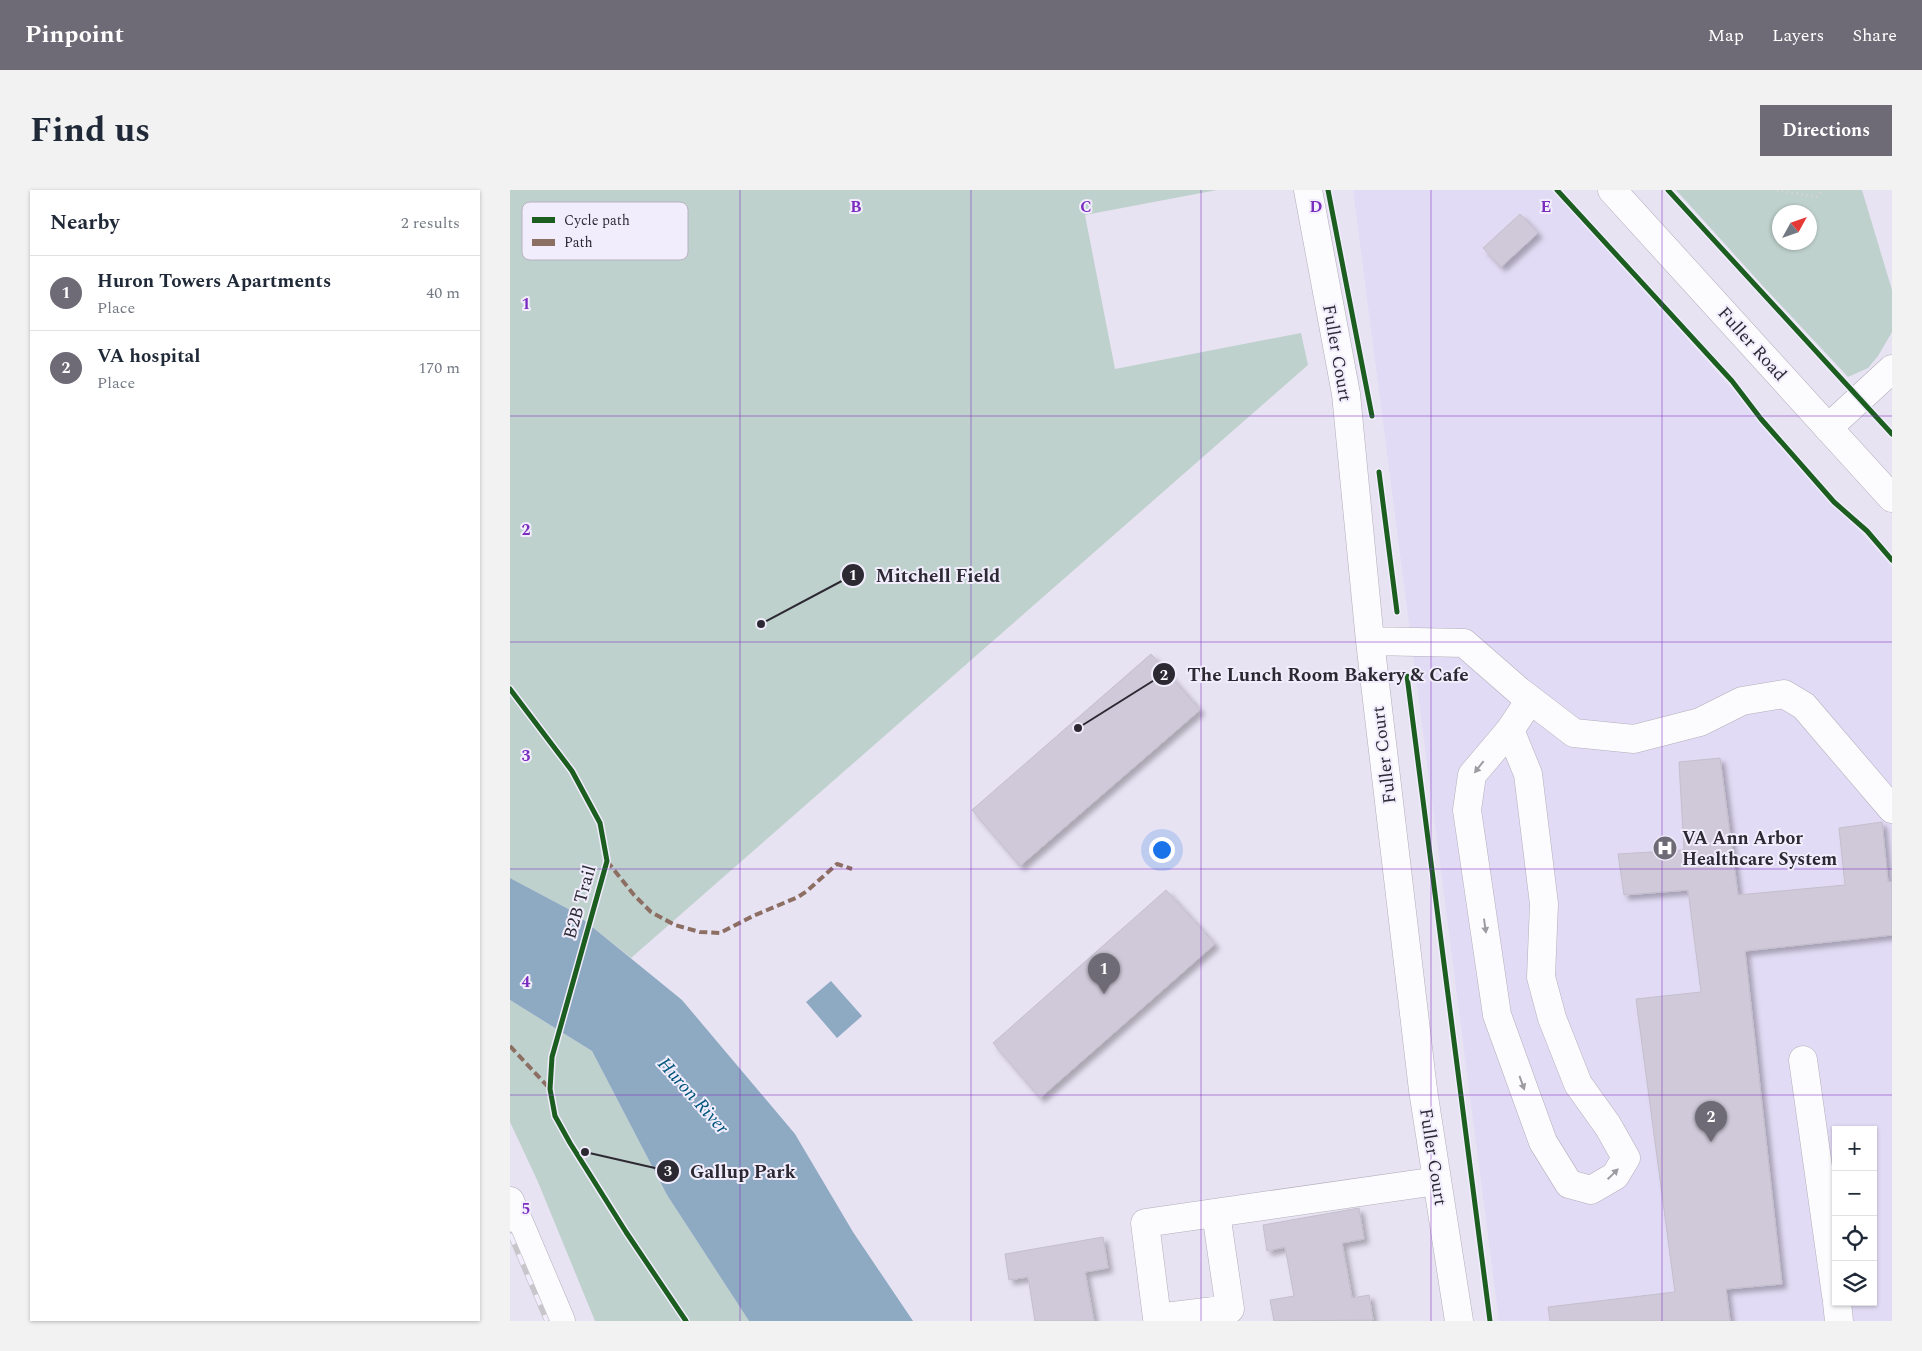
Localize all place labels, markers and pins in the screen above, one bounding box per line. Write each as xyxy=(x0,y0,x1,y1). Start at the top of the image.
callout: Mitchell Field xyxy=(840,558,1010,592)
callout: The Lunch Room Bakery & Cafe xyxy=(1152,657,1478,691)
place label: VA Ann Arbor Healthcare System xyxy=(1682,825,1837,873)
hospital icon: VA Ann Arbor Healthcare System xyxy=(1652,835,1678,861)
pin: 1 xyxy=(1088,953,1120,994)
pin: 2 xyxy=(1695,1101,1727,1142)
callout: Gallup Park xyxy=(655,1154,806,1188)

